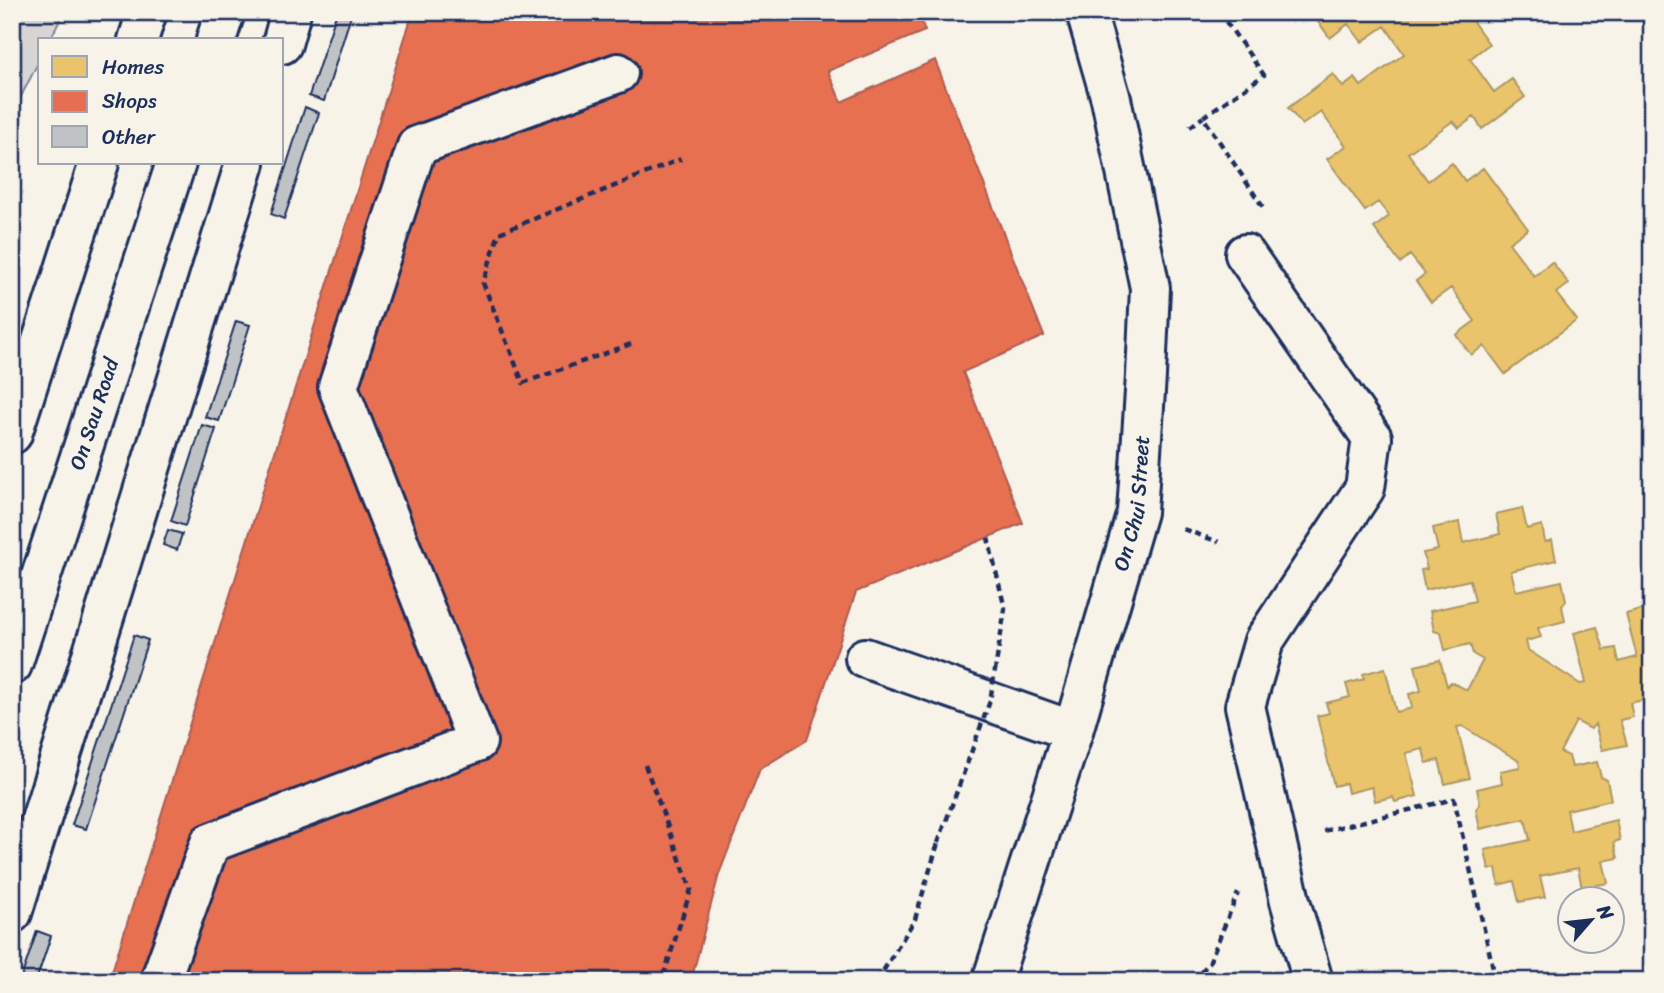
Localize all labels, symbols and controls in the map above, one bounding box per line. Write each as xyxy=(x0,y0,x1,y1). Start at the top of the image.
legend xyxy=(38,38,284,164)
text: Homes xyxy=(102,48,164,86)
text: Shops xyxy=(102,82,157,120)
text: Other xyxy=(102,118,157,156)
street label: On Sau Road xyxy=(58,351,131,475)
street label: On Chui Street xyxy=(1102,434,1161,576)
north arrow xyxy=(1556,884,1626,954)
text: N xyxy=(1587,898,1624,927)

